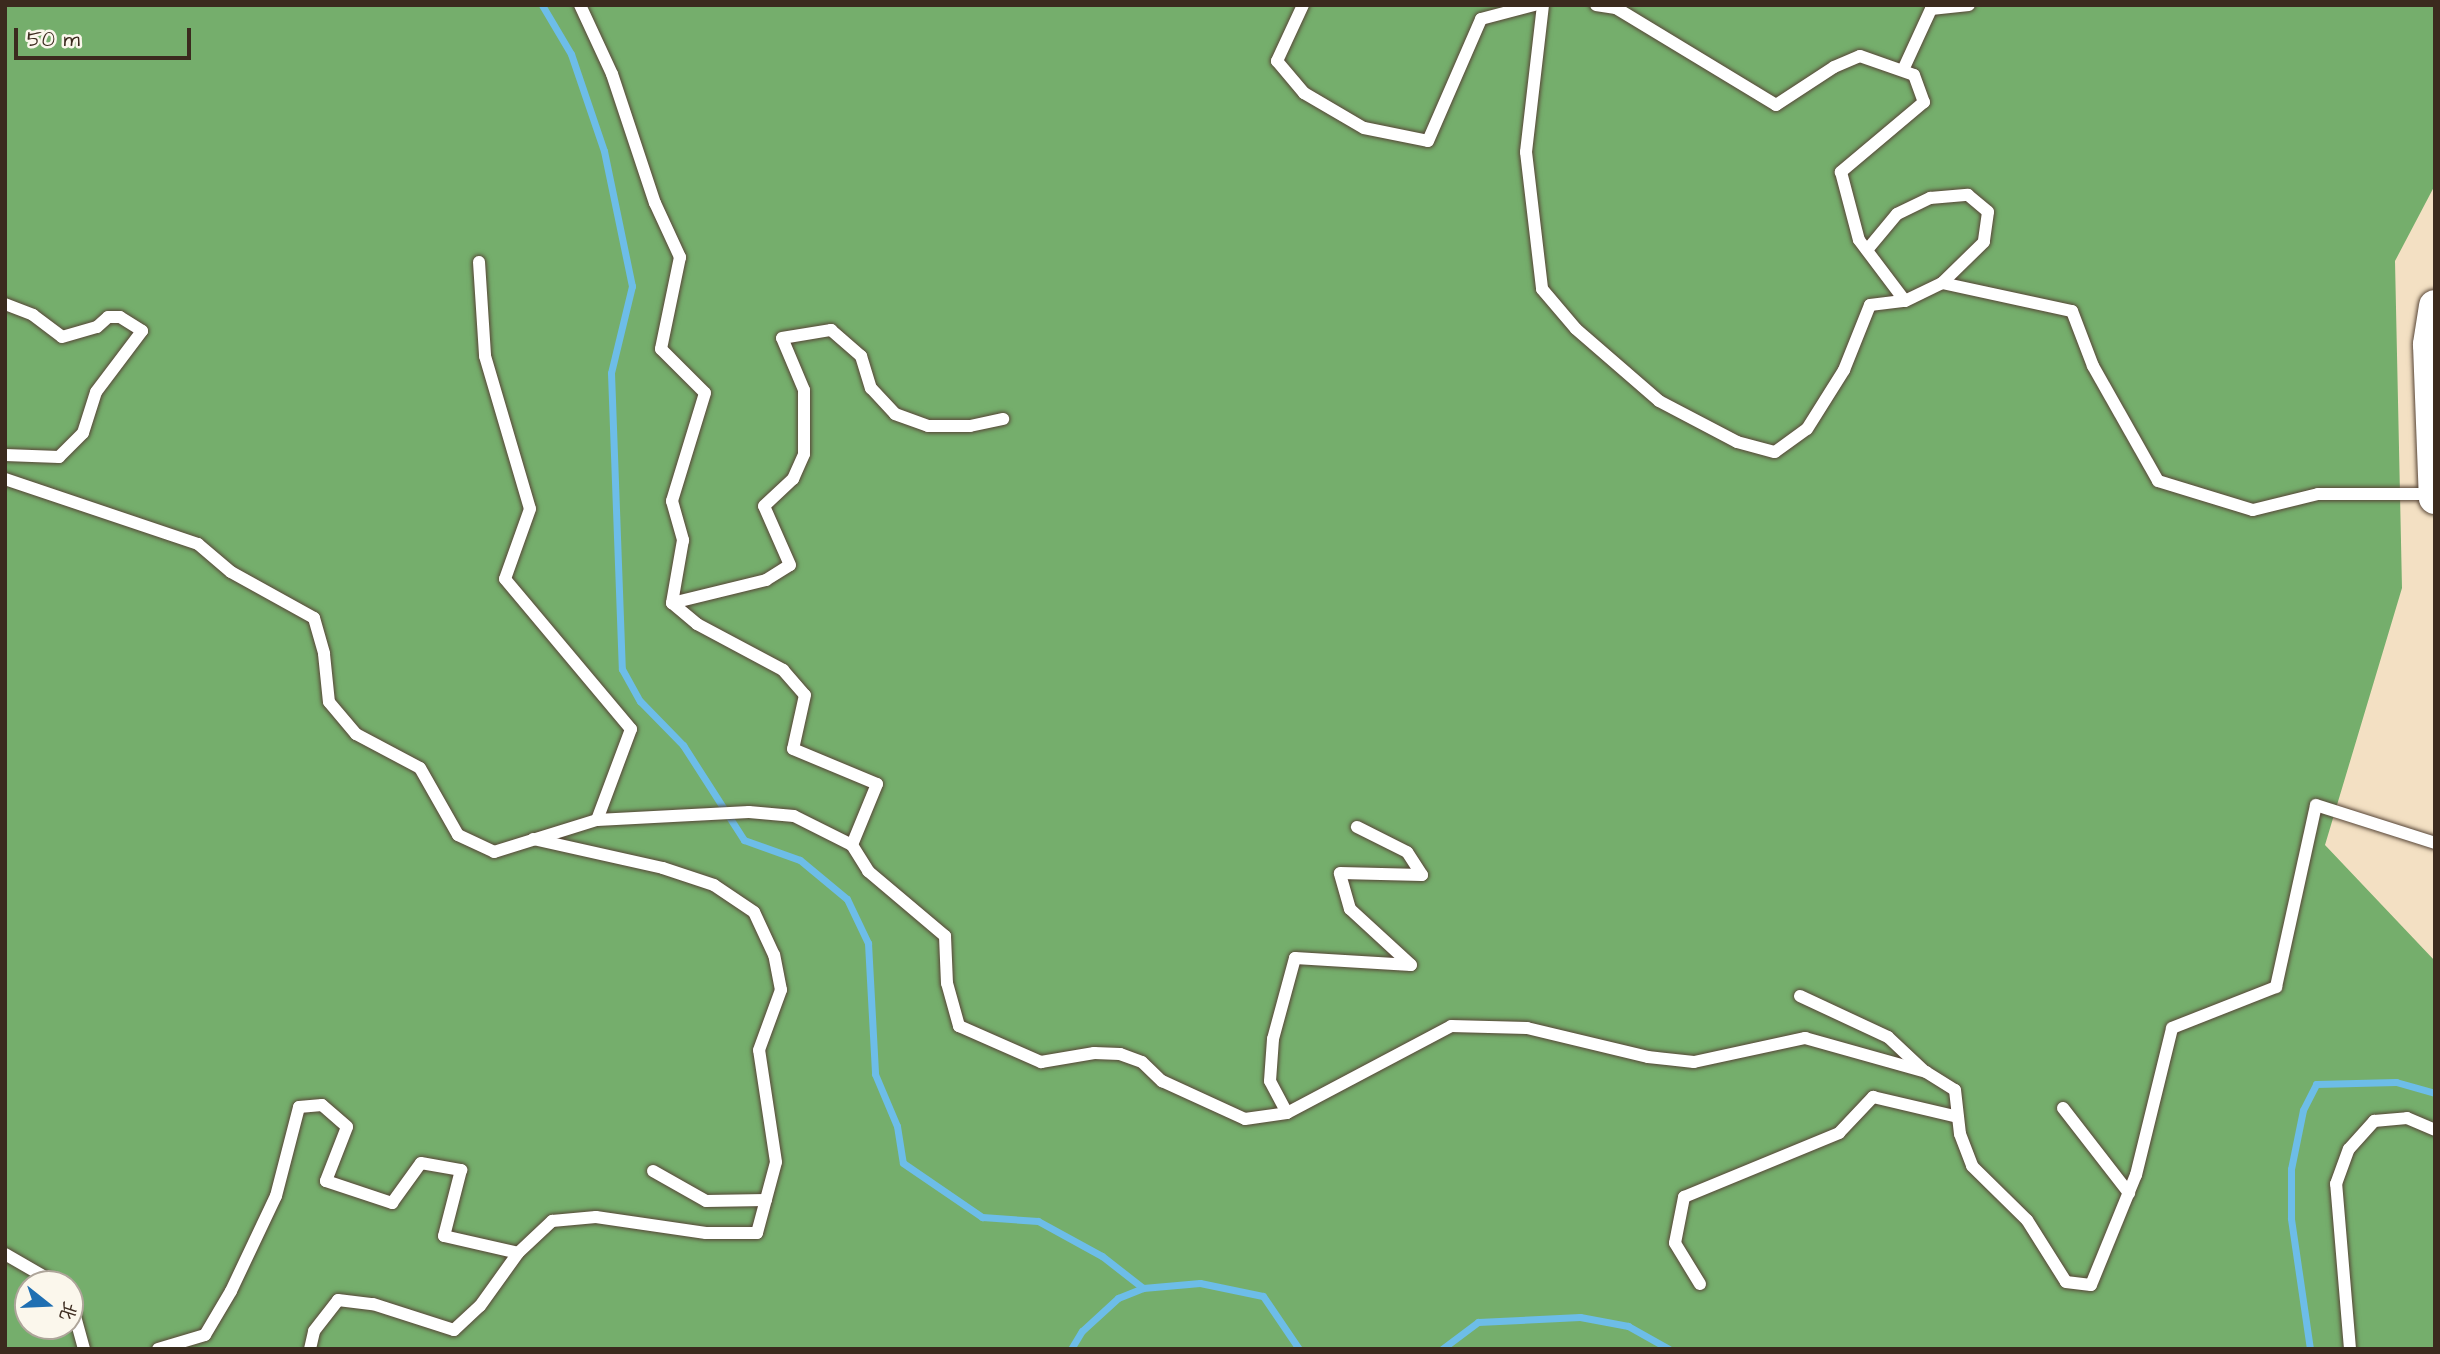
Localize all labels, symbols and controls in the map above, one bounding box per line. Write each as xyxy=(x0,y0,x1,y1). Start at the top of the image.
scale bar xyxy=(18,14,194,58)
text: 50 m xyxy=(27,25,80,54)
north arrow xyxy=(14,1270,84,1340)
text: 北 xyxy=(52,1298,83,1324)

